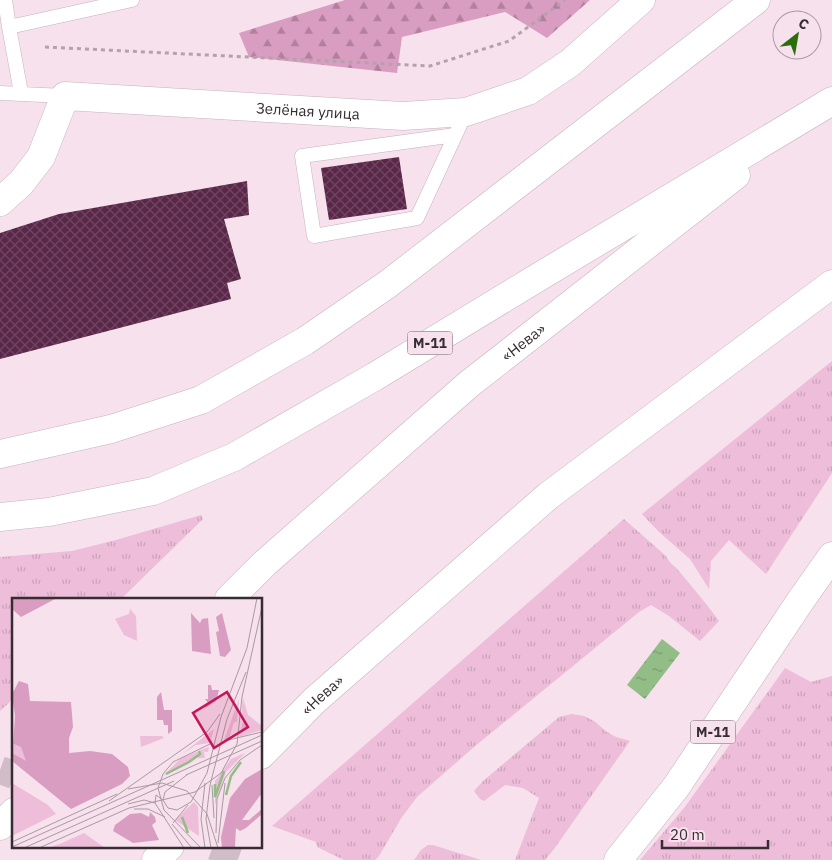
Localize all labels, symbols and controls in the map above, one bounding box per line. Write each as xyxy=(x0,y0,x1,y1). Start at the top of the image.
north arrow xyxy=(772,10,822,60)
text: С xyxy=(795,14,812,34)
street label: Зелёная улица xyxy=(255,98,360,123)
street label: «Нева» xyxy=(497,318,549,365)
road number: М-11 xyxy=(408,332,452,354)
inset map xyxy=(12,598,262,848)
street label: «Нева» xyxy=(297,670,347,718)
road number: М-11 xyxy=(690,720,736,744)
scale bar xyxy=(662,818,768,850)
text: 20 m xyxy=(670,825,705,844)

